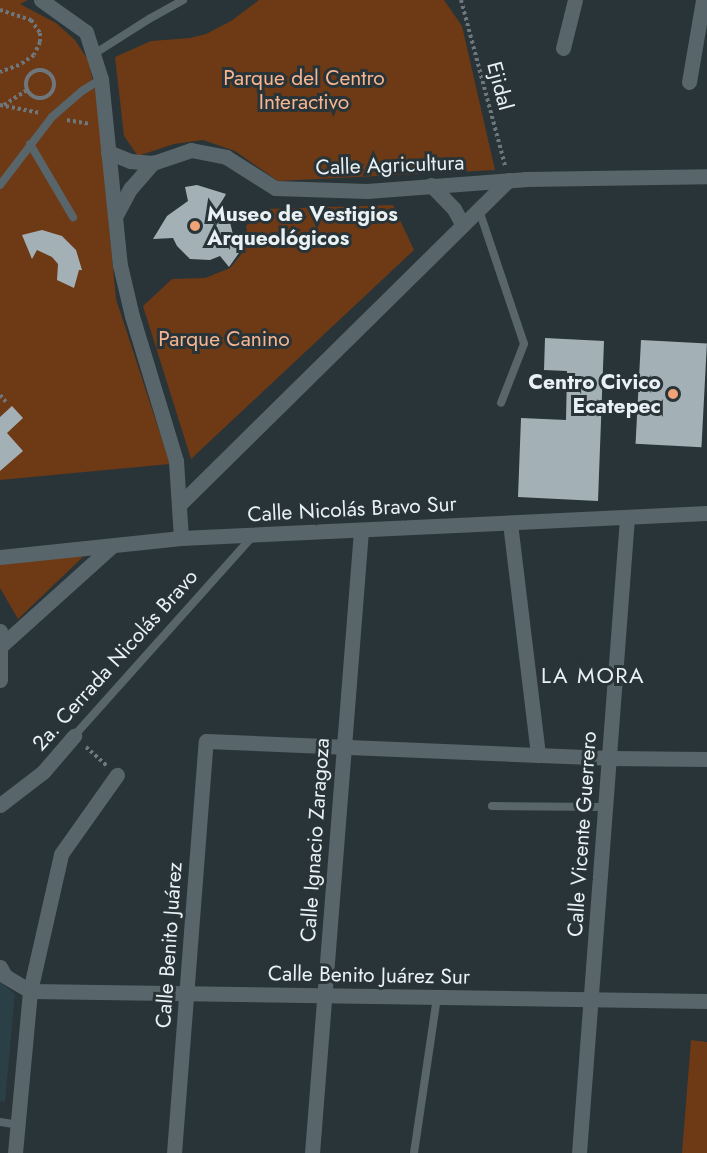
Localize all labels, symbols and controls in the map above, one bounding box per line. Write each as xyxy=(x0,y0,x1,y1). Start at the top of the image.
street label: Ejidal xyxy=(481,59,519,113)
park label: Parque del Centro Interactivo xyxy=(223,65,385,115)
street label: Calle Agricultura xyxy=(315,150,465,180)
place label: Museo de Vestigios Arqueológicos xyxy=(207,201,398,251)
marker: Museo de Vestigios Arqueológicos xyxy=(188,219,202,233)
park label: Parque Canino xyxy=(158,326,290,352)
place label: Centro Civico Ecatepec xyxy=(528,369,661,419)
marker: Centro Civico Ecatepec xyxy=(666,387,680,401)
street label: Calle Nicolás Bravo Sur xyxy=(247,491,457,527)
street label: 2a. Cerrada Nicolás Bravo xyxy=(27,564,203,756)
district label: LA MORA xyxy=(541,663,645,689)
street label: Calle Vicente Guerrero xyxy=(562,730,602,938)
street label: Calle Ignacio Zaragoza xyxy=(295,737,335,943)
street label: Calle Benito Juárez xyxy=(151,861,187,1029)
street label: Calle Benito Juárez Sur xyxy=(268,961,470,989)

